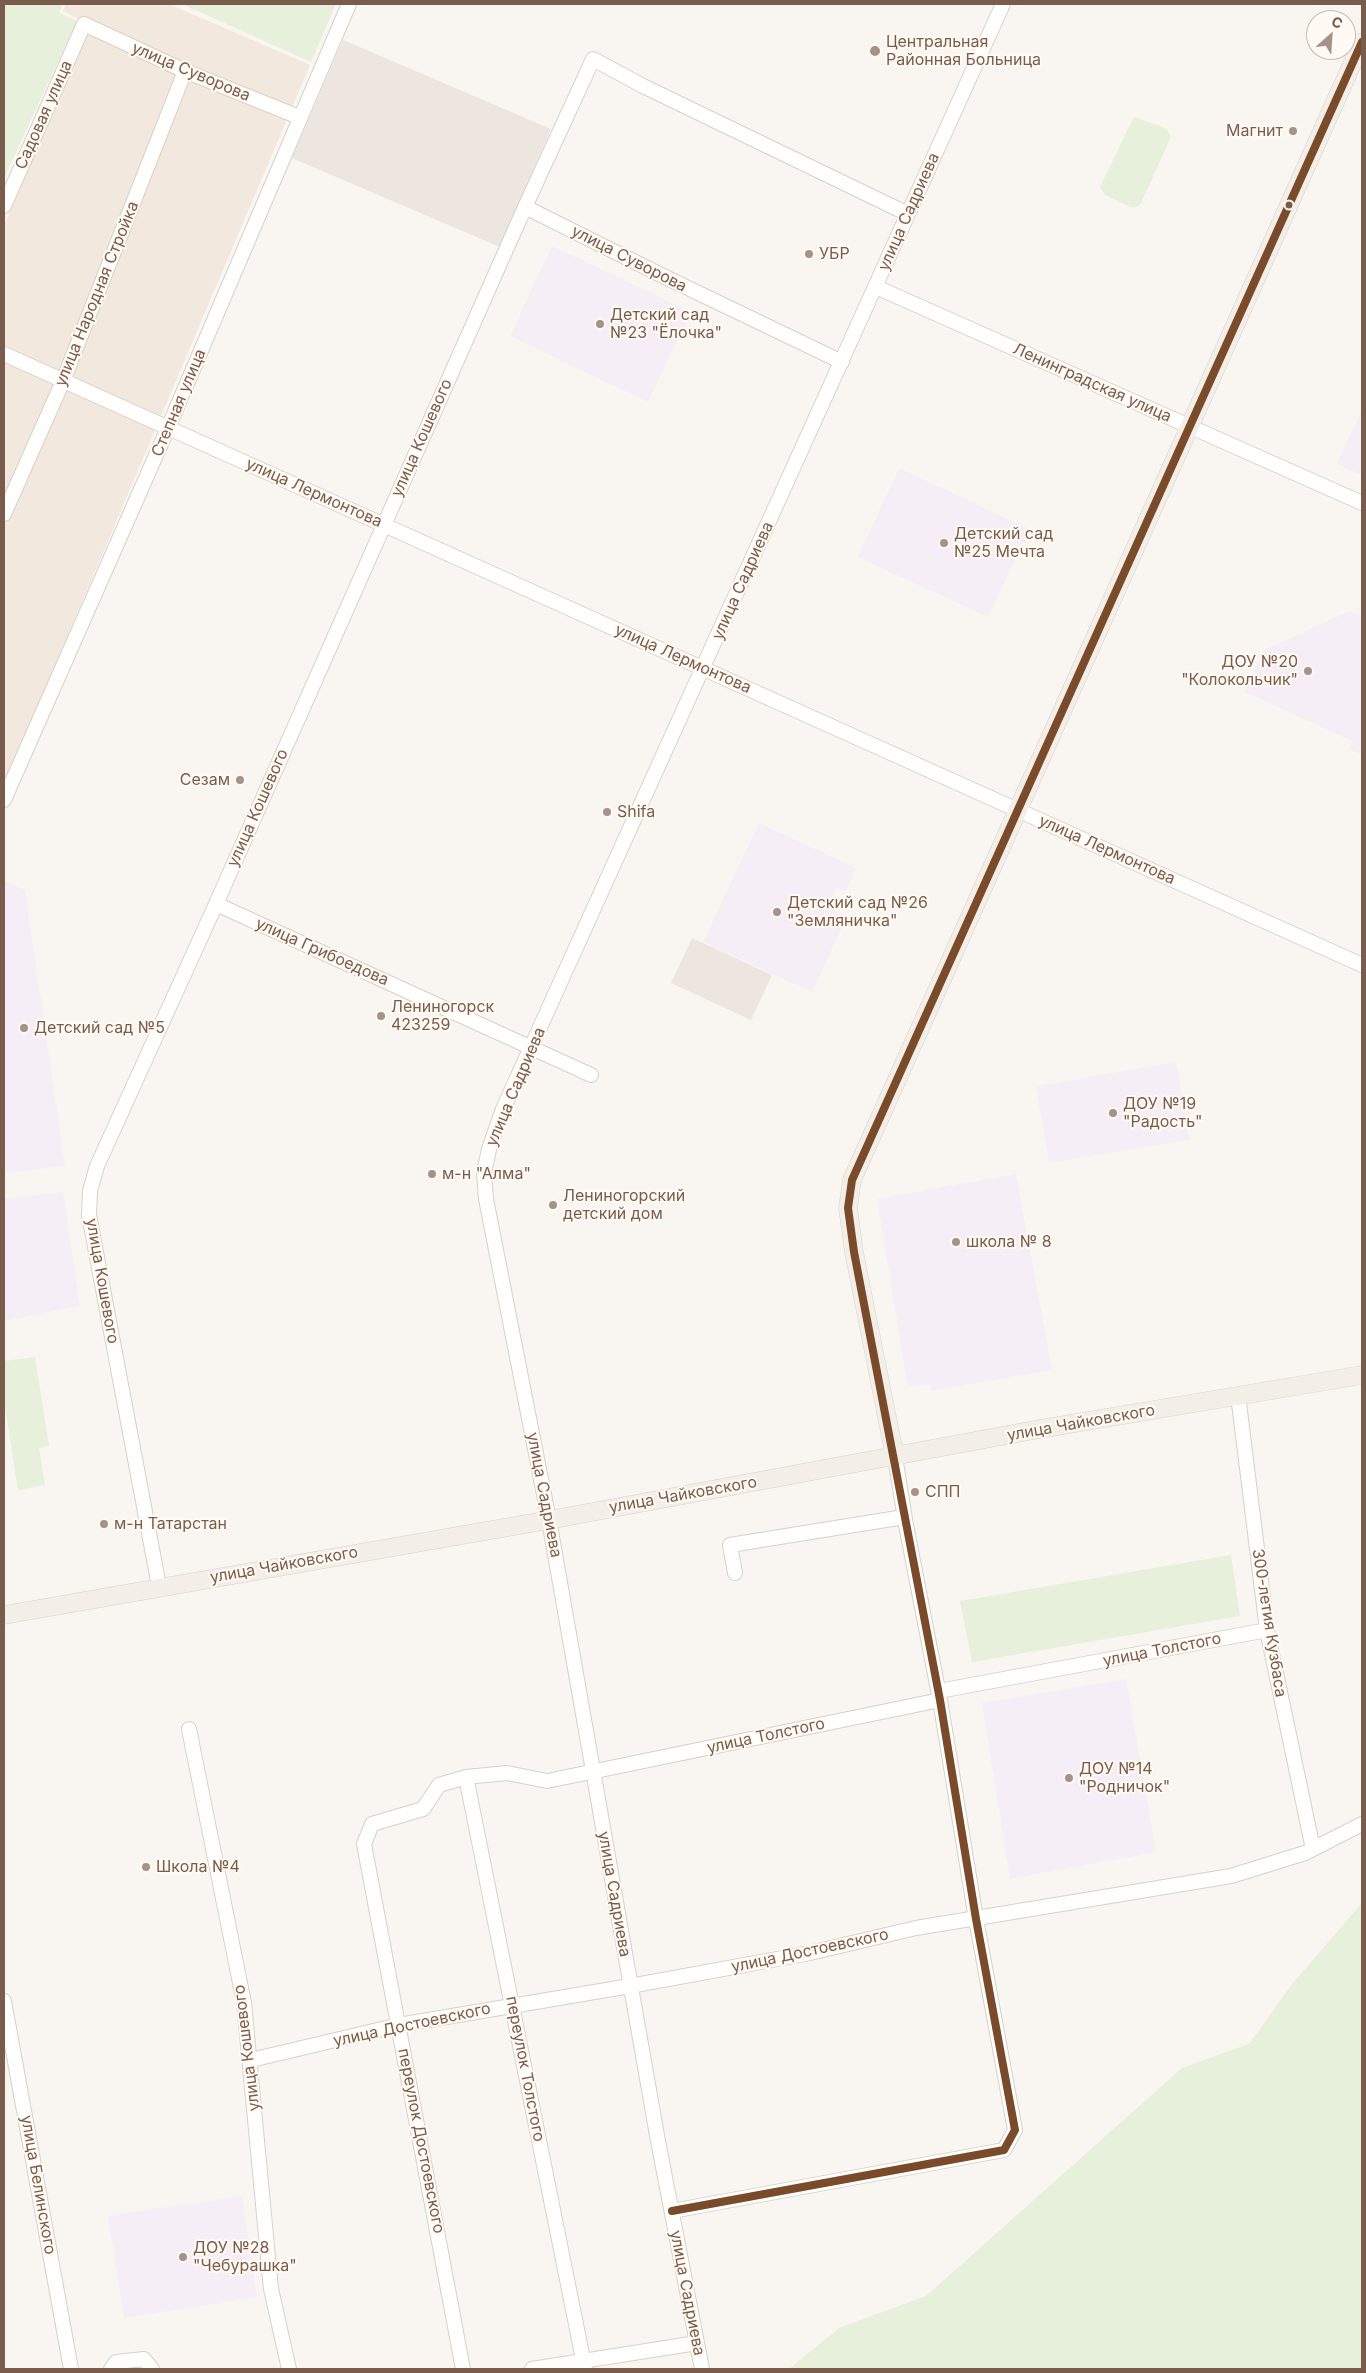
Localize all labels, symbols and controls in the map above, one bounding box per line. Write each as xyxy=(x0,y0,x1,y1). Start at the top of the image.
north arrow xyxy=(1306,10,1356,60)
text: С xyxy=(1329,12,1346,32)
place label: Центральная Районная Больница xyxy=(886,32,1041,70)
street label: улица Суворова xyxy=(129,38,253,106)
marker: Центральная Районная Больница xyxy=(868,44,882,58)
street label: Садовая улица xyxy=(11,58,77,172)
place label: Магнит xyxy=(1226,121,1283,141)
marker: Магнит xyxy=(1287,125,1299,137)
street label: улица Садриева xyxy=(874,150,944,274)
street label: улица Народная Стройка xyxy=(51,199,143,389)
unlabelled marker xyxy=(1284,200,1294,210)
street label: улица Суворова xyxy=(568,222,690,296)
place label: УБР xyxy=(819,244,850,264)
marker: УБР xyxy=(803,248,815,260)
place label: Детский сад №23 "Ёлочка" xyxy=(610,305,722,343)
marker: Детский сад №23 "Ёлочка" xyxy=(594,318,606,330)
street label: Ленинградская улица xyxy=(1010,339,1174,427)
street label: Степная улица xyxy=(148,346,210,460)
street label: улица Кошевого xyxy=(387,376,457,500)
street label: улица Лермонтова xyxy=(243,454,385,532)
street label: улица Садриева xyxy=(708,519,778,643)
place label: Детский сад №25 Мечта xyxy=(954,524,1053,562)
marker: Детский сад №25 Мечта xyxy=(938,537,950,549)
street label: улица Лермонтова xyxy=(612,620,754,698)
place label: ДОУ №20 "Колокольчик" xyxy=(1181,652,1298,690)
marker: ДОУ №20 "Колокольчик" xyxy=(1302,665,1314,677)
street label: улица Кошевого xyxy=(223,746,293,870)
place label: Сезам xyxy=(180,770,230,790)
marker: Сезам xyxy=(234,774,246,786)
place label: Shifa xyxy=(617,802,655,822)
marker: Shifa xyxy=(601,806,613,818)
street label: улица Лермонтова xyxy=(1036,811,1178,889)
place label: Детский сад №26 "Земляничка" xyxy=(787,893,928,931)
marker: Детский сад №26 "Земляничка" xyxy=(771,906,783,918)
street label: улица Грибоедова xyxy=(252,914,392,990)
place label: Лениногорск 423259 xyxy=(391,997,494,1035)
marker: Лениногорск 423259 xyxy=(375,1010,387,1022)
place label: Детский сад №5 xyxy=(34,1018,165,1038)
marker: Детский сад №5 xyxy=(18,1022,30,1034)
street label: улица Садриева xyxy=(482,1025,550,1149)
place label: ДОУ №19 "Радость" xyxy=(1123,1094,1203,1132)
marker: ДОУ №19 "Радость" xyxy=(1107,1107,1119,1119)
place label: м-н "Алма" xyxy=(442,1164,531,1184)
marker: м-н "Алма" xyxy=(426,1168,438,1180)
place label: Лениногорский детский дом xyxy=(563,1186,685,1224)
marker: Лениногорский детский дом xyxy=(547,1199,559,1211)
street label: улица Кошевого xyxy=(82,1217,122,1345)
place label: школа № 8 xyxy=(966,1232,1052,1252)
marker: школа № 8 xyxy=(950,1236,962,1248)
street label: улица Чайковского xyxy=(1006,1401,1156,1445)
street label: улица Садриева xyxy=(522,1431,566,1559)
street label: улица Чайковского xyxy=(608,1473,758,1517)
place label: СПП xyxy=(925,1482,960,1502)
marker: СПП xyxy=(909,1486,921,1498)
place label: м-н Татарстан xyxy=(114,1514,227,1534)
marker: м-н Татарстан xyxy=(98,1518,110,1530)
street label: улица Чайковского xyxy=(209,1543,359,1587)
street label: 300-летия Кузбаса xyxy=(1248,1547,1290,1699)
street label: улица Толстого xyxy=(1101,1629,1223,1671)
street label: улица Толстого xyxy=(705,1714,827,1758)
place label: ДОУ №14 "Родничок" xyxy=(1079,1759,1170,1797)
marker: ДОУ №14 "Родничок" xyxy=(1063,1772,1075,1784)
street label: улица Садриева xyxy=(593,1830,635,1958)
place label: Школа №4 xyxy=(156,1857,240,1877)
marker: Школа №4 xyxy=(140,1861,152,1873)
street label: улица Достоевского xyxy=(730,1925,890,1977)
street label: улица Кошевого xyxy=(230,1984,264,2112)
street label: переулок Толстого xyxy=(501,1995,549,2143)
street label: улица Достоевского xyxy=(332,1999,492,2051)
street label: переулок Достоевского xyxy=(394,2047,448,2235)
street label: улица Белинского xyxy=(16,2114,60,2256)
street label: улица Садриева xyxy=(665,2229,709,2357)
place label: ДОУ №28 "Чебурашка" xyxy=(193,2238,297,2276)
marker: ДОУ №28 "Чебурашка" xyxy=(177,2251,189,2263)

